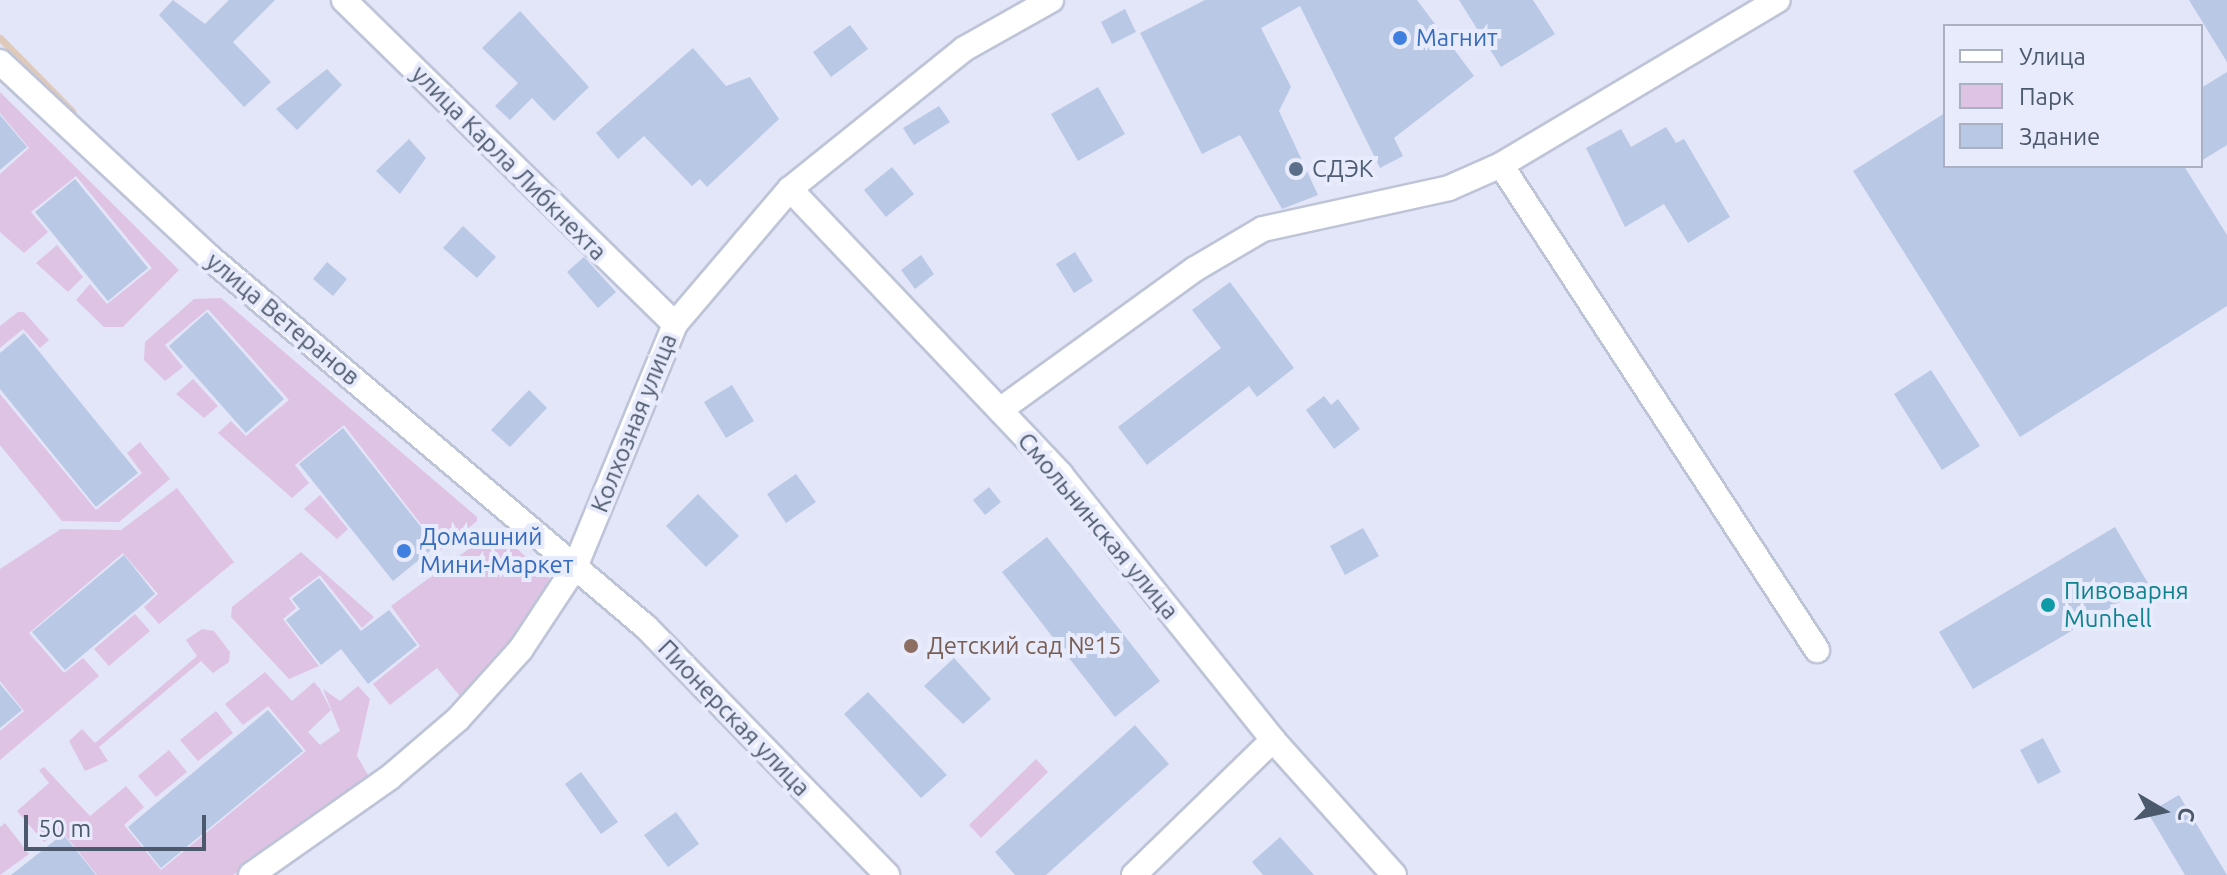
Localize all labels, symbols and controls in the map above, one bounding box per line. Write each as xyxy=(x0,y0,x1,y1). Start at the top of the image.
place label: Магнит xyxy=(1416,24,1498,52)
legend xyxy=(1943,24,2203,168)
marker: Магнит xyxy=(1391,29,1409,47)
text: Улица xyxy=(2019,43,2086,70)
street label: улица Карла Либкнехта xyxy=(406,60,612,266)
text: Парк xyxy=(2019,83,2074,110)
text: Здание xyxy=(2019,123,2100,150)
place label: СДЭК xyxy=(1312,155,1373,183)
marker: СДЭК xyxy=(1287,160,1305,178)
street label: улица Ветеранов xyxy=(200,247,366,391)
street label: Колхозная улица xyxy=(585,330,683,516)
street label: Смольнинская улица xyxy=(1011,427,1185,625)
place label: Домашний Мини-Маркет xyxy=(420,523,573,579)
marker: Домашний Мини-Маркет xyxy=(395,542,413,560)
place label: Пивоварня Munhell xyxy=(2064,577,2189,633)
marker: Пивоварня Munhell xyxy=(2039,596,2057,614)
place label: Детский сад №15 xyxy=(927,632,1122,660)
street label: Пионерская улица xyxy=(652,634,816,802)
marker: Детский сад №15 xyxy=(902,637,920,655)
north arrow xyxy=(2123,771,2203,851)
scale bar xyxy=(28,799,210,849)
text: С xyxy=(2174,806,2201,824)
text: 50 m xyxy=(38,815,91,842)

